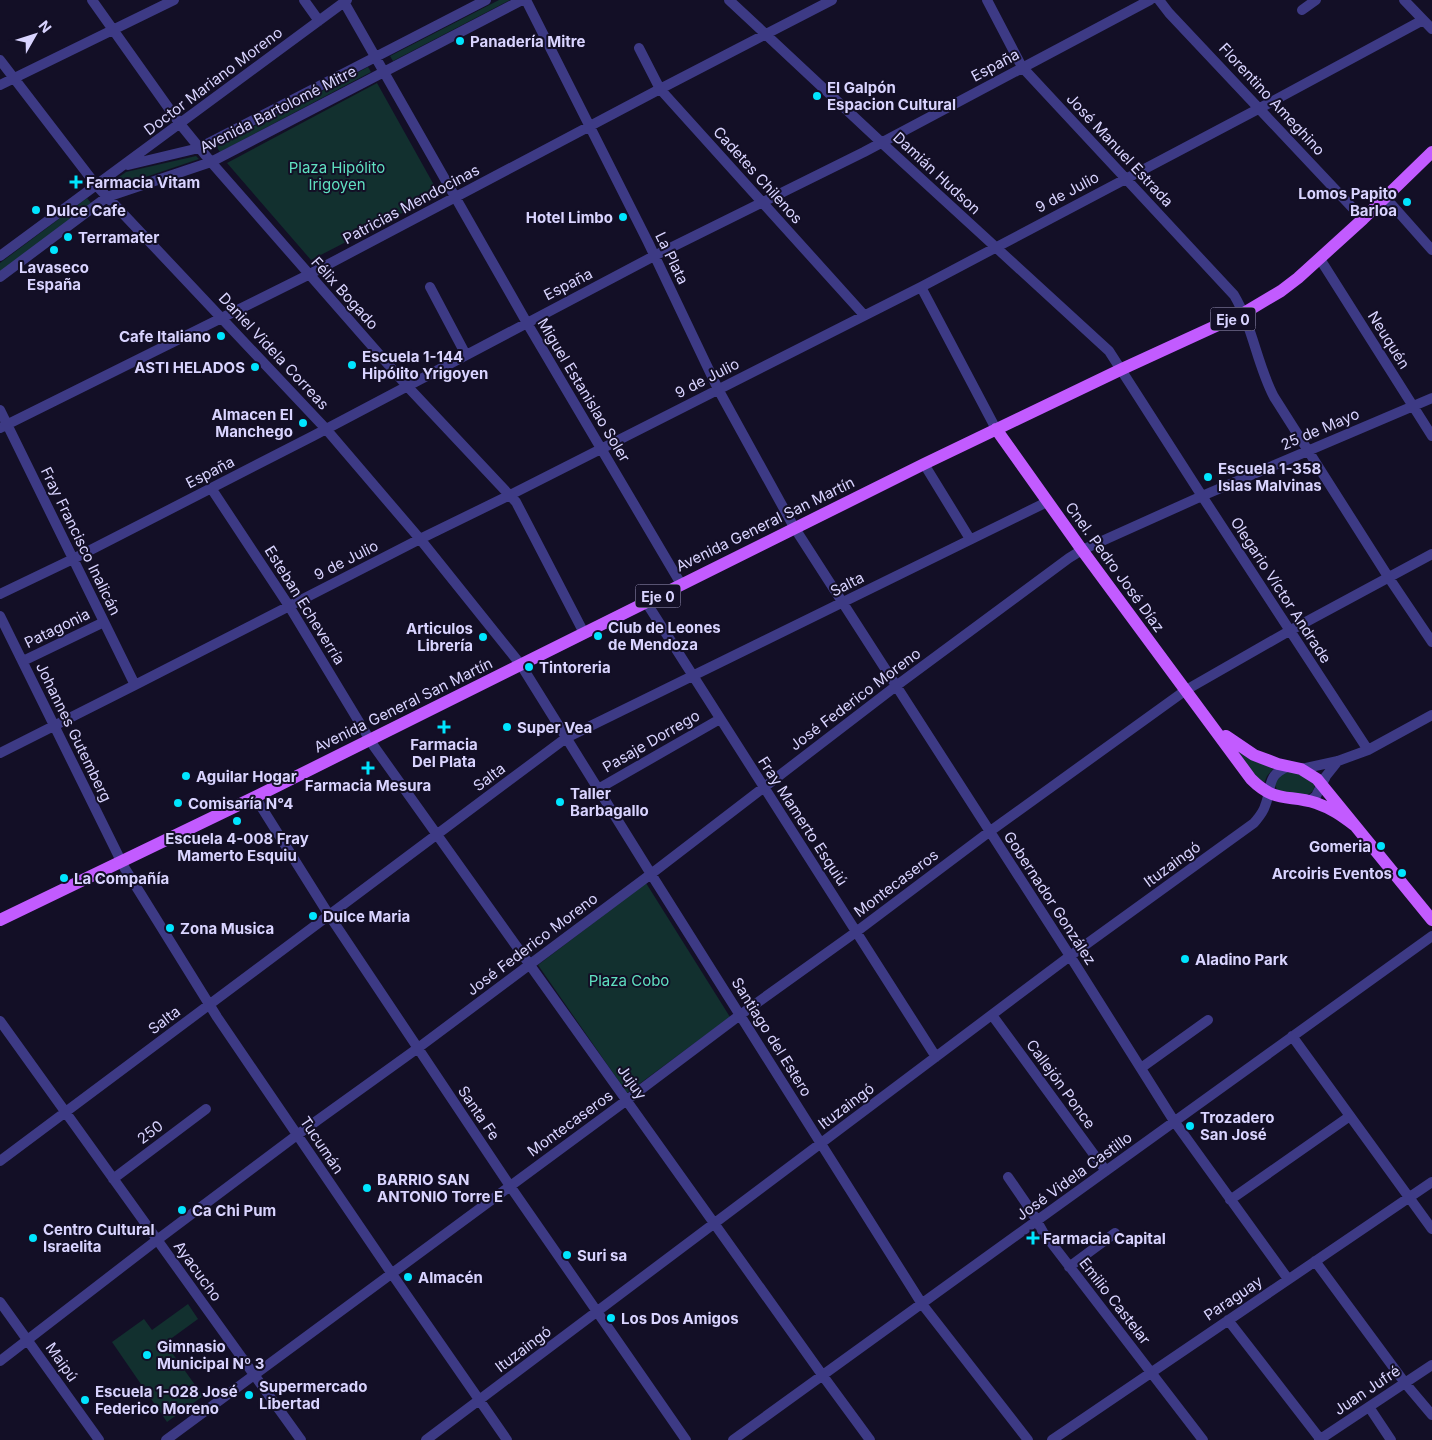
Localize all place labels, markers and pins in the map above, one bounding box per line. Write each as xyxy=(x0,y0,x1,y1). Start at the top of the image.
place label: Panadería Mitre xyxy=(470,32,585,51)
marker: Panadería Mitre xyxy=(454,35,466,47)
place label: El Galpón Espacion Cultural xyxy=(827,78,956,114)
marker: El Galpón Espacion Cultural xyxy=(811,90,823,102)
place label: Farmacia Vitam xyxy=(86,173,200,192)
marker: Farmacia Vitam xyxy=(70,176,82,188)
place label: Lomos Papito Barloa xyxy=(1298,184,1397,220)
marker: Lomos Papito Barloa xyxy=(1401,196,1413,208)
place label: Dulce Cafe xyxy=(46,201,126,220)
marker: Dulce Cafe xyxy=(30,204,42,216)
place label: Hotel Limbo xyxy=(526,208,613,227)
marker: Hotel Limbo xyxy=(617,211,629,223)
place label: Terramater xyxy=(78,228,159,247)
marker: Terramater xyxy=(62,231,74,243)
marker: Lavaseco España xyxy=(48,244,60,256)
place label: Lavaseco España xyxy=(19,258,89,294)
place label: Cafe Italiano xyxy=(119,327,211,346)
marker: Cafe Italiano xyxy=(215,330,227,342)
place label: Escuela 1-144 Hipólito Yrigoyen xyxy=(362,347,488,383)
place label: ASTI HELADOS xyxy=(134,358,245,377)
marker: Escuela 1-144 Hipólito Yrigoyen xyxy=(346,359,358,371)
marker: ASTI HELADOS xyxy=(249,361,261,373)
place label: Almacen El Manchego xyxy=(212,405,293,441)
marker: Almacen El Manchego xyxy=(297,417,309,429)
place label: Escuela 1-358 Islas Malvinas xyxy=(1218,459,1322,495)
marker: Escuela 1-358 Islas Malvinas xyxy=(1202,471,1214,483)
place label: Club de Leones de Mendoza xyxy=(608,618,721,654)
place label: Articulos Librería xyxy=(406,619,473,655)
marker: Club de Leones de Mendoza xyxy=(592,630,604,642)
marker: Articulos Librería xyxy=(477,631,489,643)
place label: Tintoreria xyxy=(539,658,611,677)
marker: Tintoreria xyxy=(523,661,535,673)
place label: Super Vea xyxy=(517,718,592,737)
marker: Farmacia Del Plata xyxy=(438,721,450,733)
marker: Super Vea xyxy=(501,721,513,733)
place label: Farmacia Del Plata xyxy=(410,735,478,771)
marker: Farmacia Mesura xyxy=(362,762,374,774)
place label: Aguilar Hogar xyxy=(196,767,297,786)
marker: Aguilar Hogar xyxy=(180,770,192,782)
place label: Farmacia Mesura xyxy=(305,776,431,795)
place label: Taller Barbagallo xyxy=(570,784,649,820)
place label: Comisaría N°4 xyxy=(188,794,294,813)
marker: Taller Barbagallo xyxy=(554,796,566,808)
marker: Comisaría N°4 xyxy=(172,797,184,809)
marker: Escuela 4-008 Fray Mamerto Esquiu xyxy=(231,815,243,827)
place label: Escuela 4-008 Fray Mamerto Esquiu xyxy=(165,829,309,865)
place label: Gomeria xyxy=(1309,837,1371,856)
marker: Gomeria xyxy=(1375,840,1387,852)
place label: Arcoiris Eventos xyxy=(1272,864,1392,883)
marker: Arcoiris Eventos xyxy=(1396,867,1408,879)
place label: La Compañía xyxy=(74,869,169,888)
marker: La Compañía xyxy=(58,872,70,884)
place label: Dulce Maria xyxy=(323,907,410,926)
marker: Dulce Maria xyxy=(307,910,319,922)
place label: Zona Musica xyxy=(180,919,274,938)
marker: Zona Musica xyxy=(164,922,176,934)
place label: Aladino Park xyxy=(1195,950,1288,969)
marker: Aladino Park xyxy=(1179,953,1191,965)
place label: Trozadero San José xyxy=(1200,1108,1274,1144)
marker: Trozadero San José xyxy=(1184,1120,1196,1132)
place label: BARRIO SAN ANTONIO Torre E xyxy=(377,1170,503,1206)
marker: BARRIO SAN ANTONIO Torre E xyxy=(361,1182,373,1194)
place label: Ca Chi Pum xyxy=(192,1201,276,1220)
marker: Ca Chi Pum xyxy=(176,1204,188,1216)
place label: Centro Cultural Israelita xyxy=(43,1220,155,1256)
place label: Farmacia Capital xyxy=(1043,1229,1166,1248)
marker: Centro Cultural Israelita xyxy=(27,1232,39,1244)
marker: Farmacia Capital xyxy=(1027,1232,1039,1244)
place label: Suri sa xyxy=(577,1246,627,1265)
marker: Suri sa xyxy=(561,1249,573,1261)
place label: Almacén xyxy=(418,1268,483,1287)
marker: Almacén xyxy=(402,1271,414,1283)
place label: Los Dos Amigos xyxy=(621,1309,739,1328)
marker: Los Dos Amigos xyxy=(605,1312,617,1324)
place label: Gimnasio Municipal Nº 3 xyxy=(157,1337,264,1373)
marker: Gimnasio Municipal Nº 3 xyxy=(141,1349,153,1361)
place label: Supermercado Libertad xyxy=(259,1377,367,1413)
place label: Escuela 1-028 José Federico Moreno xyxy=(95,1382,238,1418)
marker: Supermercado Libertad xyxy=(243,1389,255,1401)
marker: Escuela 1-028 José Federico Moreno xyxy=(79,1394,91,1406)

